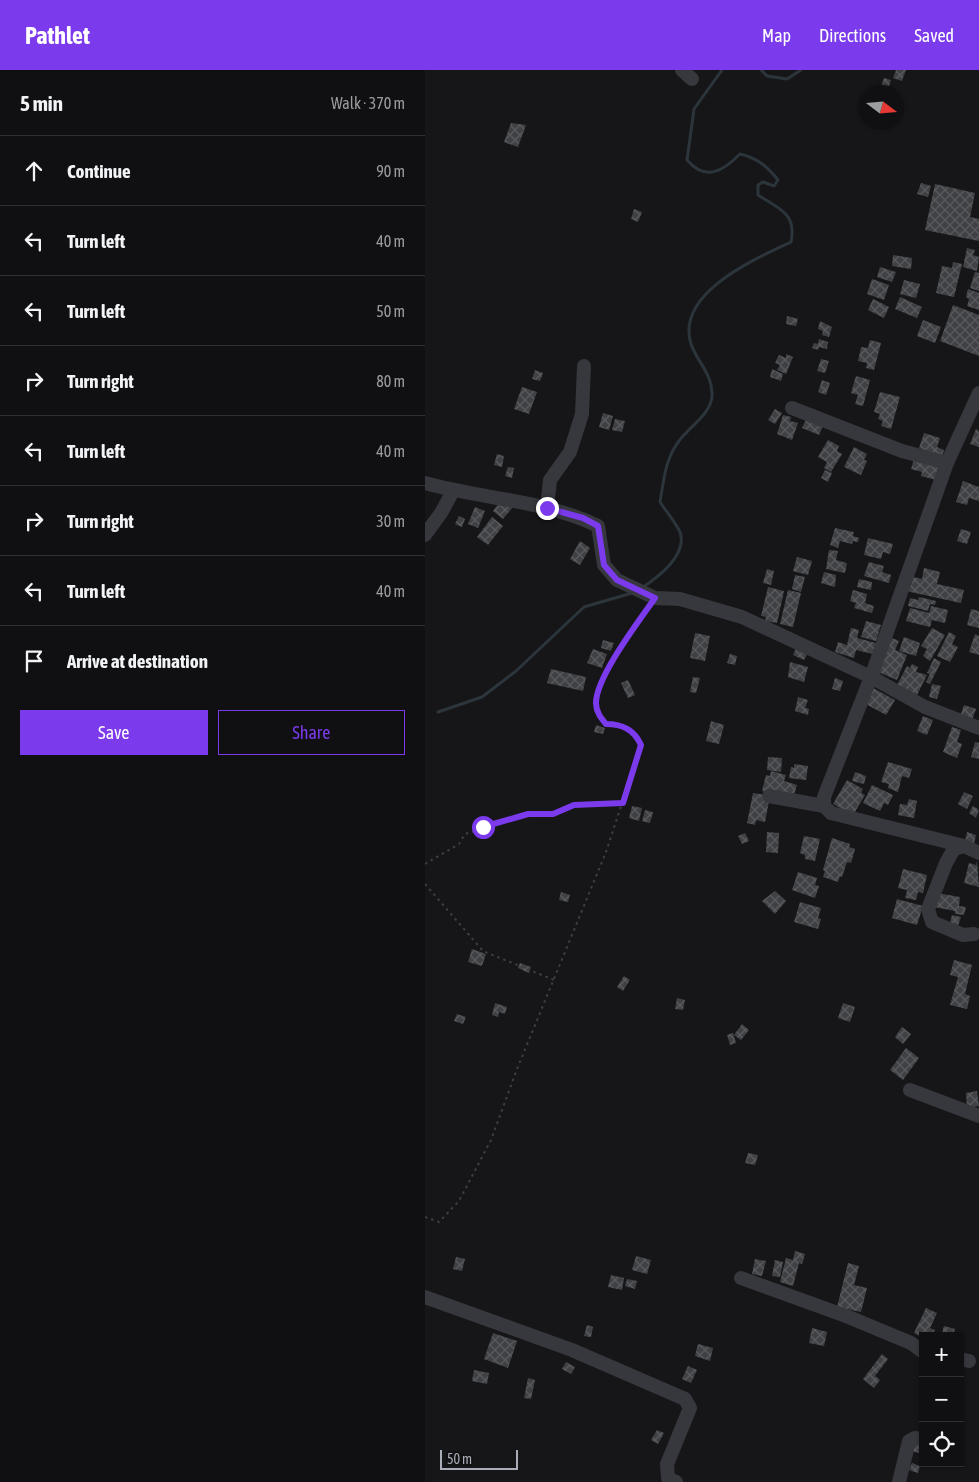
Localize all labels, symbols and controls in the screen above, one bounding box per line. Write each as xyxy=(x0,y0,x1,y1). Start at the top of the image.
text: Pathlet xyxy=(25,22,90,49)
text: Map xyxy=(762,25,791,46)
text: Directions xyxy=(819,25,886,46)
text: Saved xyxy=(914,25,954,46)
north arrow xyxy=(859,85,904,130)
text: 5 min xyxy=(20,91,63,115)
text: Walk · 370 m xyxy=(331,94,405,112)
icon: ahead xyxy=(20,157,48,185)
text: Continue xyxy=(67,160,131,182)
text: 90 m xyxy=(376,162,405,180)
icon: left xyxy=(20,227,48,255)
text: Turn left xyxy=(67,230,125,252)
text: 40 m xyxy=(376,232,405,250)
icon: left xyxy=(20,297,48,325)
text: Turn left xyxy=(67,300,125,322)
text: 50 m xyxy=(376,302,405,320)
icon: right xyxy=(20,367,48,395)
text: Turn right xyxy=(67,370,134,392)
text: 80 m xyxy=(376,372,405,390)
icon: left xyxy=(20,437,48,465)
text: Turn left xyxy=(67,440,125,462)
text: 40 m xyxy=(376,442,405,460)
route end xyxy=(536,497,559,520)
icon: right xyxy=(20,507,48,535)
text: Turn right xyxy=(67,510,134,532)
text: 30 m xyxy=(376,512,405,530)
icon: left xyxy=(20,577,48,605)
text: Turn left xyxy=(67,580,125,602)
text: 40 m xyxy=(376,582,405,600)
icon: arrive xyxy=(20,647,48,675)
text: Arrive at destination xyxy=(67,650,208,672)
button: Save xyxy=(20,710,208,755)
button: Share xyxy=(218,710,405,755)
route start xyxy=(472,816,495,839)
map controls xyxy=(919,1332,964,1467)
button: + xyxy=(919,1332,964,1377)
button: − xyxy=(919,1377,964,1422)
button: locate xyxy=(919,1422,964,1467)
scale bar xyxy=(440,1447,517,1470)
text: 50 m xyxy=(447,1451,472,1467)

